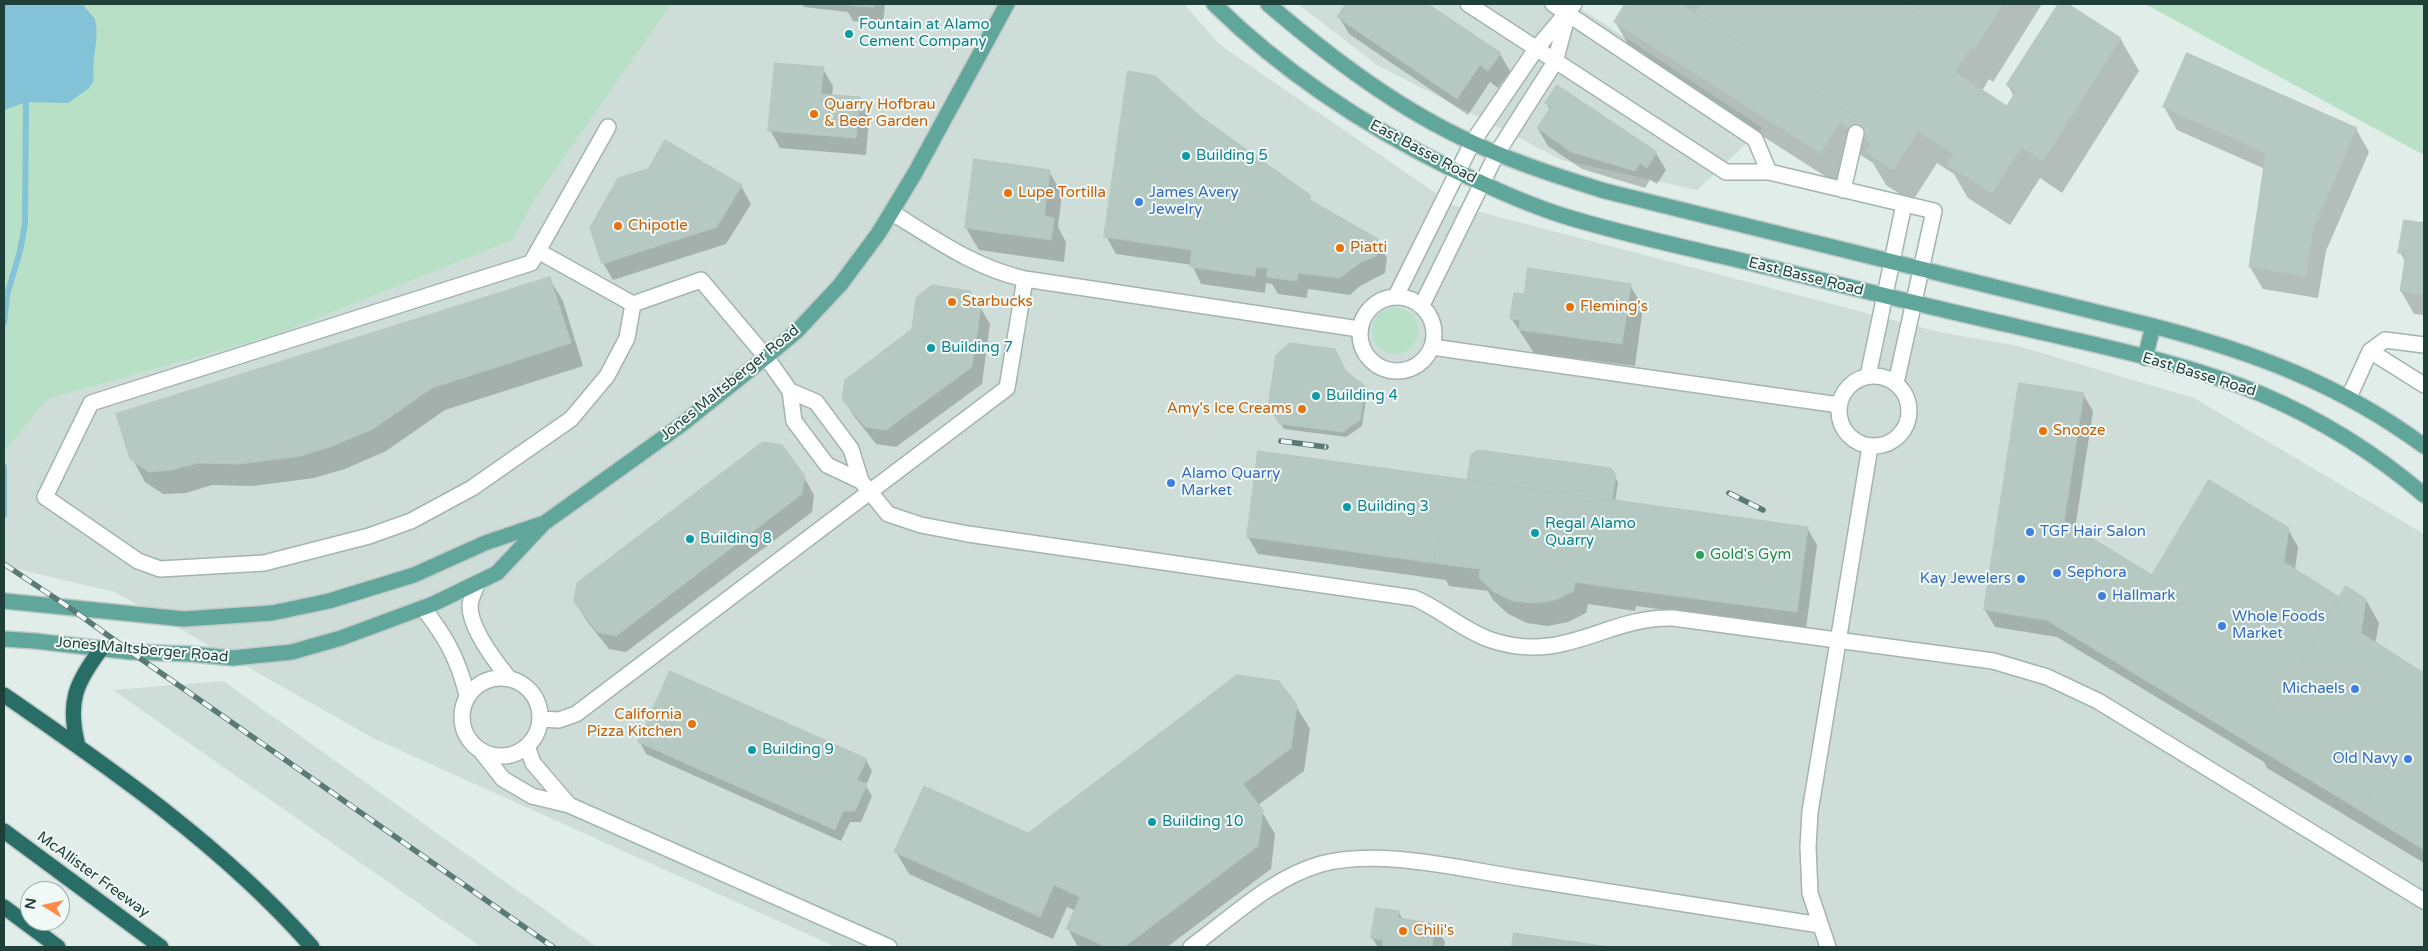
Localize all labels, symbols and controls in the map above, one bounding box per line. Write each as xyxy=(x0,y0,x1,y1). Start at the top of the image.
place label: Fountain at Alamo Cement Company xyxy=(859,16,990,51)
marker: Fountain at Alamo Cement Company xyxy=(843,28,855,40)
place label: Quarry Hofbrau & Beer Garden xyxy=(824,96,936,131)
marker: Quarry Hofbrau & Beer Garden xyxy=(808,108,820,120)
street label: East Basse Road xyxy=(1367,116,1479,188)
place label: Building 5 xyxy=(1196,147,1268,165)
marker: Building 5 xyxy=(1180,150,1192,162)
place label: Lupe Tortilla xyxy=(1018,184,1106,202)
place label: James Avery Jewelry xyxy=(1149,184,1239,219)
marker: Lupe Tortilla xyxy=(1002,187,1014,199)
marker: James Avery Jewelry xyxy=(1133,196,1145,208)
place label: Chipotle xyxy=(628,217,688,235)
marker: Chipotle xyxy=(612,220,624,232)
place label: Piatti xyxy=(1350,239,1387,257)
marker: Piatti xyxy=(1334,242,1346,254)
street label: East Basse Road xyxy=(1747,254,1865,300)
place label: Starbucks xyxy=(962,293,1033,311)
marker: Starbucks xyxy=(946,296,958,308)
place label: Fleming's xyxy=(1580,298,1648,316)
marker: Fleming's xyxy=(1564,301,1576,313)
street label: Jones Maltsberger Road xyxy=(657,322,803,444)
place label: Building 7 xyxy=(941,339,1013,357)
marker: Building 7 xyxy=(925,342,937,354)
street label: East Basse Road xyxy=(2140,349,2258,401)
place label: Building 4 xyxy=(1326,387,1398,405)
marker: Building 4 xyxy=(1310,390,1322,402)
place label: Amy's Ice Creams xyxy=(1167,400,1292,418)
marker: Amy's Ice Creams xyxy=(1296,403,1308,415)
place label: Snooze xyxy=(2053,422,2105,440)
marker: Snooze xyxy=(2037,425,2049,437)
place label: Alamo Quarry Market xyxy=(1181,465,1280,500)
marker: Alamo Quarry Market xyxy=(1165,477,1177,489)
place label: Building 3 xyxy=(1357,498,1429,516)
marker: Building 3 xyxy=(1341,501,1353,513)
place label: Regal Alamo Quarry xyxy=(1545,515,1636,550)
place label: TGF Hair Salon xyxy=(2040,523,2146,541)
marker: TGF Hair Salon xyxy=(2024,526,2036,538)
marker: Regal Alamo Quarry xyxy=(1529,527,1541,539)
place label: Building 8 xyxy=(700,530,772,548)
marker: Building 8 xyxy=(684,533,696,545)
place label: Gold's Gym xyxy=(1710,546,1791,564)
marker: Gold's Gym xyxy=(1694,549,1706,561)
place label: Sephora xyxy=(2067,564,2127,582)
marker: Sephora xyxy=(2051,567,2063,579)
place label: Kay Jewelers xyxy=(1920,570,2011,588)
marker: Kay Jewelers xyxy=(2015,573,2027,585)
place label: Hallmark xyxy=(2112,587,2175,605)
marker: Hallmark xyxy=(2096,590,2108,602)
place label: Whole Foods Market xyxy=(2232,608,2325,643)
marker: Whole Foods Market xyxy=(2216,620,2228,632)
street label: Jones Maltsberger Road xyxy=(55,633,229,667)
place label: Michaels xyxy=(2282,680,2345,698)
marker: Michaels xyxy=(2349,683,2361,695)
place label: California Pizza Kitchen xyxy=(587,706,682,741)
marker: California Pizza Kitchen xyxy=(686,718,698,730)
place label: Building 9 xyxy=(762,741,834,759)
marker: Building 9 xyxy=(746,744,758,756)
place label: Old Navy xyxy=(2333,750,2398,768)
marker: Old Navy xyxy=(2402,753,2414,765)
place label: Building 10 xyxy=(1162,813,1243,831)
marker: Building 10 xyxy=(1146,816,1158,828)
street label: McAllister Freeway xyxy=(33,828,153,922)
north arrow xyxy=(20,881,70,931)
text: N xyxy=(21,897,40,911)
place label: Chili's xyxy=(1413,922,1454,940)
marker: Chili's xyxy=(1397,925,1409,937)

